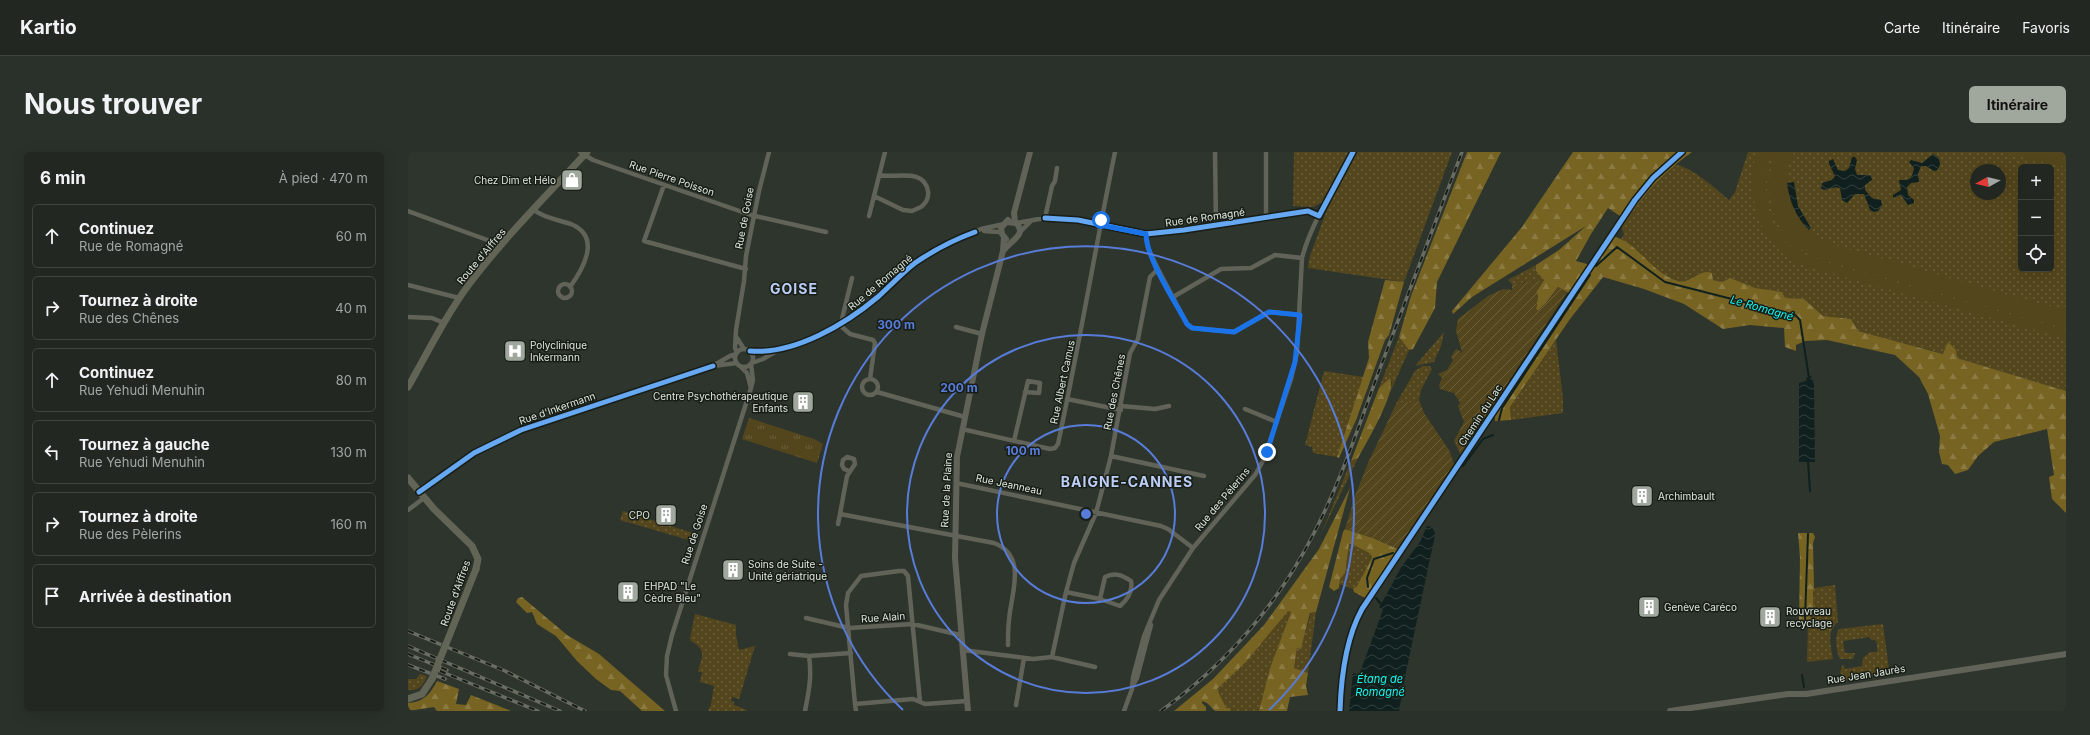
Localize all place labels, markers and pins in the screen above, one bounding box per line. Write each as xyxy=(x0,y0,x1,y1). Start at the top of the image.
shop icon: Chez Dim et Hélo xyxy=(559,167,585,193)
place label: Chez Dim et Hélo xyxy=(474,174,556,186)
hospital icon: Polyclinique Inkermann xyxy=(502,338,528,364)
place label: Polyclinique Inkermann xyxy=(530,339,587,363)
building icon: Centre Psychothérapeutique Enfants xyxy=(790,389,816,415)
place label: Centre Psychothérapeutique Enfants xyxy=(653,390,788,414)
building icon: Archimbault xyxy=(1629,483,1655,509)
place label: Archimbault xyxy=(1658,490,1716,502)
building icon: CPO xyxy=(653,502,679,528)
centre of rings xyxy=(1079,507,1093,521)
place label: CPO xyxy=(629,509,650,521)
building icon: Soins de Suite - Unité gériatrique xyxy=(720,557,746,583)
place label: Soins de Suite - Unité gériatrique xyxy=(748,558,827,582)
building icon: EHPAD "Le Cèdre Bleu" xyxy=(615,579,641,605)
place label: EHPAD "Le Cèdre Bleu" xyxy=(644,580,701,604)
building icon: Genève Caréco xyxy=(1636,594,1662,620)
place label: Genève Caréco xyxy=(1664,601,1737,613)
building icon: Rouvreau recyclage xyxy=(1757,604,1783,630)
place label: Rouvreau recyclage xyxy=(1786,605,1832,629)

